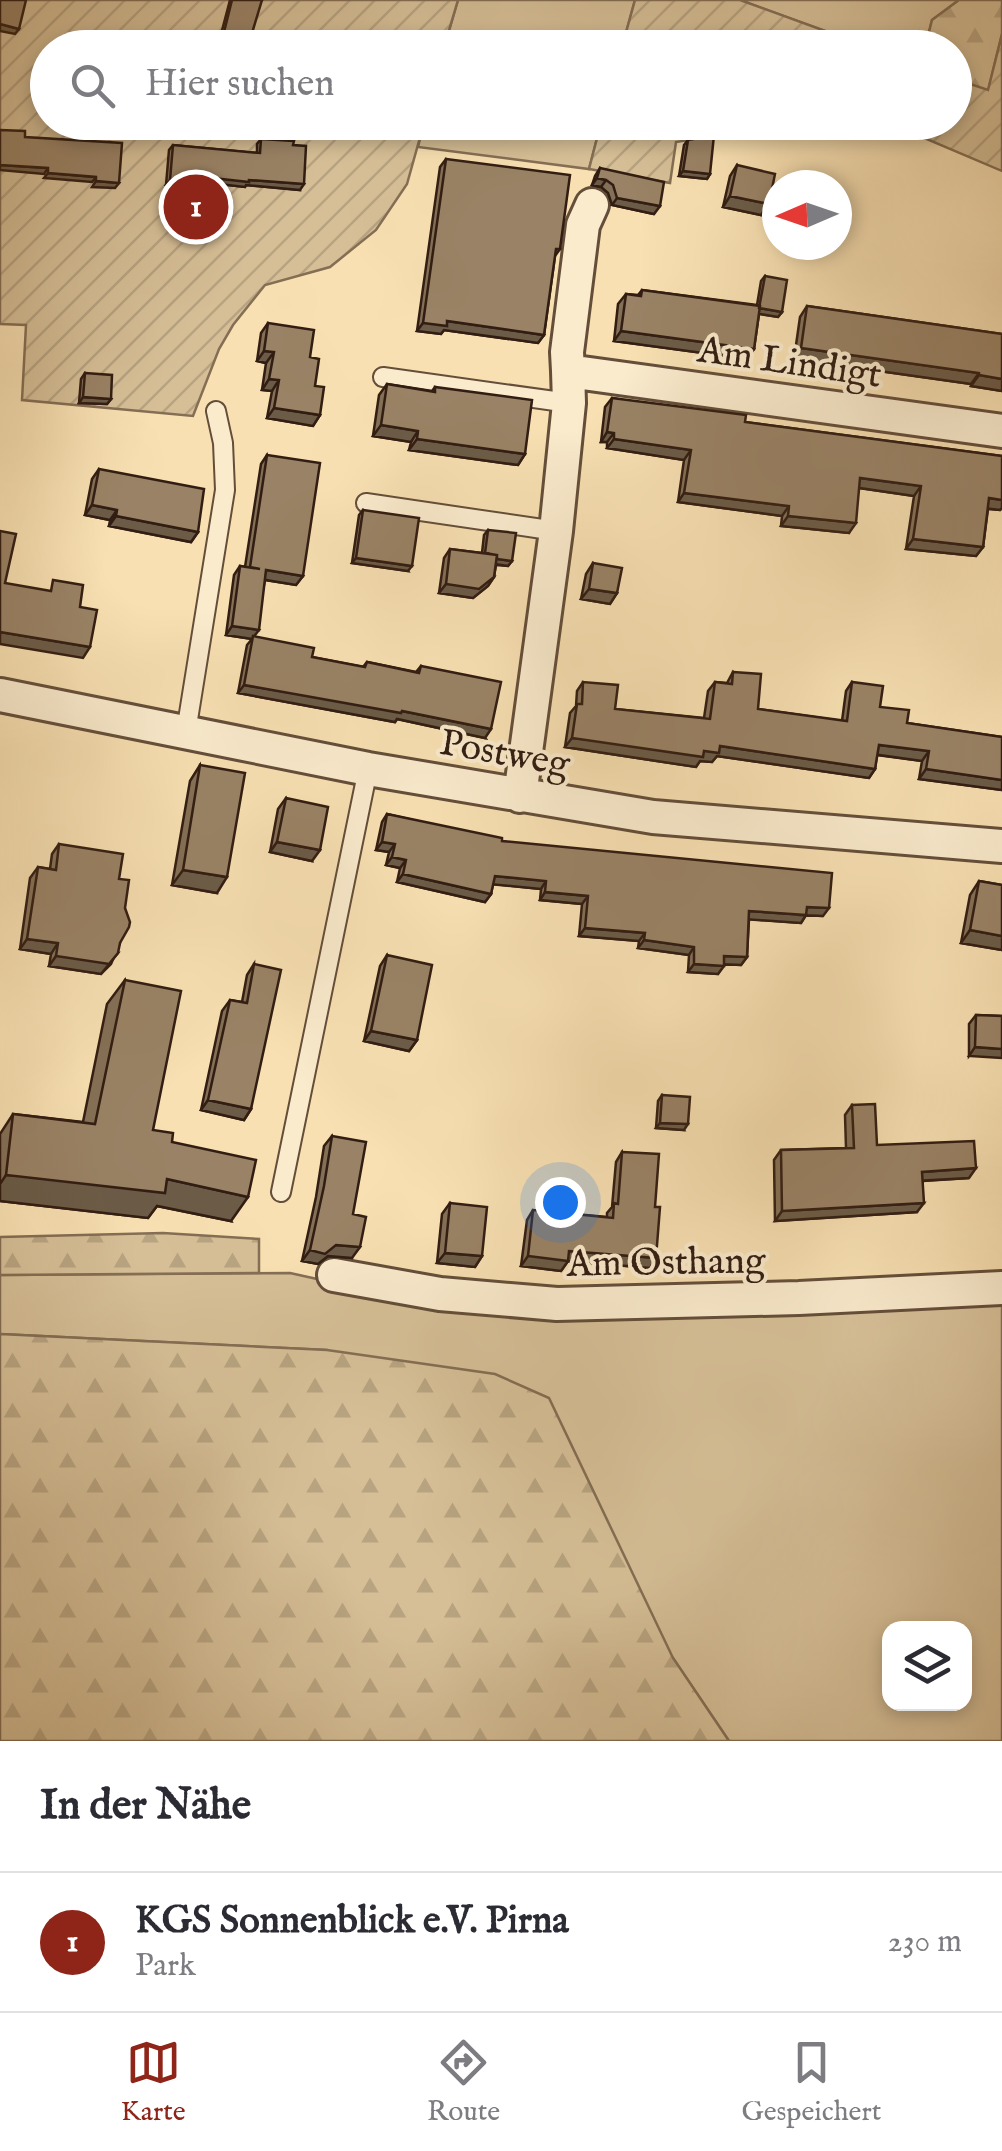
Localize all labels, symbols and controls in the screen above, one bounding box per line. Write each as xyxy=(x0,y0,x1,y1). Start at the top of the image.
search box xyxy=(30,30,972,140)
icon: search xyxy=(65,58,120,113)
text: Hier suchen xyxy=(145,61,335,109)
pin: 1 xyxy=(164,170,228,244)
north arrow xyxy=(762,170,852,260)
street label: Am Lindigt xyxy=(694,327,884,401)
street label: Postweg xyxy=(436,720,574,790)
your location xyxy=(535,1177,586,1228)
street label: Am Osthang xyxy=(565,1238,766,1290)
map controls xyxy=(882,1621,972,1711)
button: layers xyxy=(882,1621,972,1711)
text: In der Nähe xyxy=(40,1780,251,1833)
text: KGS Sonnenblick e.V. Pirna xyxy=(135,1898,569,1946)
text: 1 xyxy=(67,1922,78,1963)
text: 230 m xyxy=(888,1922,962,1963)
text: Park xyxy=(135,1946,196,1987)
tab: Karte xyxy=(121,2035,186,2130)
tab: Route xyxy=(427,2035,500,2130)
tab: Gespeichert xyxy=(741,2035,881,2130)

